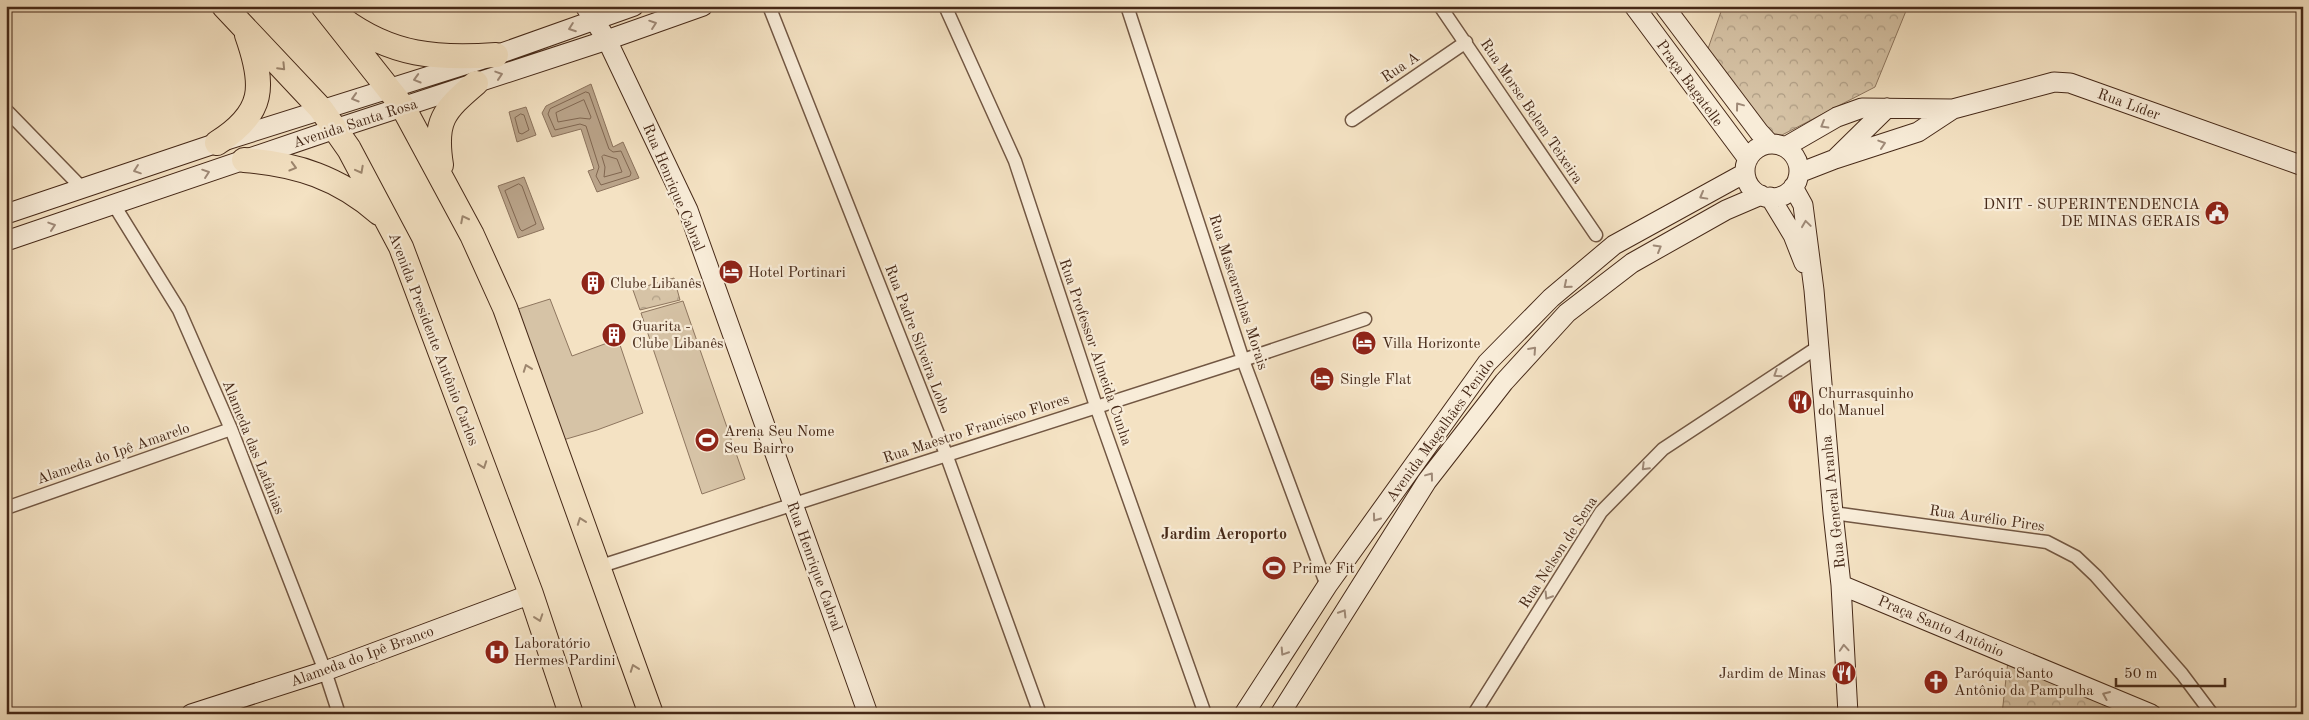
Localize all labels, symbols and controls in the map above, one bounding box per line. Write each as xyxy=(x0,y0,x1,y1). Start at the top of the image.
one-way arrow xyxy=(648,20,657,30)
one-way arrow xyxy=(568,22,576,32)
street label: Rua Morse Belem Teixeira xyxy=(1477,37,1585,187)
street label: Praça Bagatelle xyxy=(1653,38,1725,130)
street label: Rua A xyxy=(1379,50,1423,86)
one-way arrow xyxy=(276,61,285,70)
one-way arrow xyxy=(494,71,503,81)
one-way arrow xyxy=(414,74,422,84)
street label: Rua Líder xyxy=(2095,87,2162,124)
one-way arrow xyxy=(352,93,360,103)
street label: Avenida Santa Rosa xyxy=(291,97,420,152)
one-way arrow xyxy=(1736,102,1745,112)
one-way arrow xyxy=(1820,118,1829,128)
street label: Rua Henrique Cabral xyxy=(639,122,706,253)
one-way arrow xyxy=(1877,139,1885,149)
one-way arrow xyxy=(288,161,296,171)
one-way arrow xyxy=(134,164,142,174)
one-way arrow xyxy=(354,165,364,174)
one-way arrow xyxy=(202,169,210,179)
one-way arrow xyxy=(1699,190,1708,200)
place label: DNIT - SUPERINTENDENCIA DE MINAS GERAIS xyxy=(1983,198,2201,230)
public building icon: DNIT - SUPERINTENDENCIA DE MINAS GERAIS xyxy=(2204,200,2230,226)
street label: Rua Mascarenhas Morais xyxy=(1205,213,1270,372)
one-way arrow xyxy=(460,215,470,224)
one-way arrow xyxy=(1801,220,1812,228)
one-way arrow xyxy=(48,221,56,231)
street label: Avenida Presidente Antônio Carlos xyxy=(385,231,480,448)
one-way arrow xyxy=(1653,245,1662,255)
street label: Rua Professor Almeida Cunha xyxy=(1056,257,1134,448)
hotel icon: Hotel Portinari xyxy=(718,259,744,285)
street label: Rua Padre Silveira Lobo xyxy=(881,263,952,416)
place label: Hotel Portinari xyxy=(748,266,846,281)
building icon: Clube Libanês xyxy=(580,270,606,296)
place label: Clube Libanês xyxy=(610,277,702,292)
one-way arrow xyxy=(1564,279,1573,288)
place label: Guarita - Clube Libanês xyxy=(632,320,724,352)
building icon: Guarita - Clube Libanês xyxy=(601,322,627,348)
hotel icon: Villa Horizonte xyxy=(1351,330,1377,356)
place label: Villa Horizonte xyxy=(1382,337,1481,352)
one-way arrow xyxy=(1527,347,1536,356)
street label: Avenida Magalhães Penido xyxy=(1384,357,1498,505)
one-way arrow xyxy=(522,365,532,373)
hotel icon: Single Flat xyxy=(1309,366,1335,392)
one-way arrow xyxy=(1774,368,1783,377)
place label: Single Flat xyxy=(1340,373,1412,388)
street label: Alameda das Latânias xyxy=(219,378,286,517)
place label: Churrasquinho do Manuel xyxy=(1818,387,1914,419)
restaurant icon: Churrasquinho do Manuel xyxy=(1787,389,1813,415)
street label: Rua Maestro Francisco Flores xyxy=(881,392,1072,467)
street label: Alameda do Ipê Amarelo xyxy=(35,421,192,488)
place label: Arena Seu Nome Seu Bairro xyxy=(724,425,835,457)
sports icon: Arena Seu Nome Seu Bairro xyxy=(694,427,720,453)
street label: Rua General Aranha xyxy=(1820,434,1849,569)
one-way arrow xyxy=(477,461,487,469)
one-way arrow xyxy=(1642,461,1651,470)
one-way arrow xyxy=(1425,473,1433,482)
street label: Rua Nelson de Sena xyxy=(1518,494,1601,611)
street label: Rua Henrique Cabral xyxy=(783,500,844,633)
street label: Rua Aurélio Pires xyxy=(1928,504,2045,535)
one-way arrow xyxy=(1373,512,1382,522)
one-way arrow xyxy=(577,518,587,526)
district label: Jardim Aeroporto xyxy=(1161,527,1287,543)
sports icon: Prime Fit xyxy=(1261,555,1287,581)
place label: Prime Fit xyxy=(1292,562,1355,577)
one-way arrow xyxy=(1544,591,1554,600)
street label: Praça Santo Antônio xyxy=(1875,594,2006,661)
one-way arrow xyxy=(1337,610,1347,619)
one-way arrow xyxy=(533,613,543,622)
street label: Alameda do Ipê Branco xyxy=(289,624,436,690)
place label: Laboratório Hermes Pardini xyxy=(514,637,616,669)
hospital icon: Laboratório Hermes Pardini xyxy=(484,639,510,665)
one-way arrow xyxy=(1839,643,1850,651)
one-way arrow xyxy=(1281,646,1291,655)
scale bar xyxy=(2116,655,2225,687)
restaurant icon: Jardim de Minas xyxy=(1831,660,1857,686)
one-way arrow xyxy=(630,664,640,673)
place label: Jardim de Minas xyxy=(1719,667,1826,682)
place label: Paróquia Santo Antônio da Pampulha xyxy=(1954,667,2094,699)
text: 50 m xyxy=(2124,667,2158,682)
church icon: Paróquia Santo Antônio da Pampulha xyxy=(1923,669,1949,695)
one-way arrow xyxy=(2102,691,2111,701)

